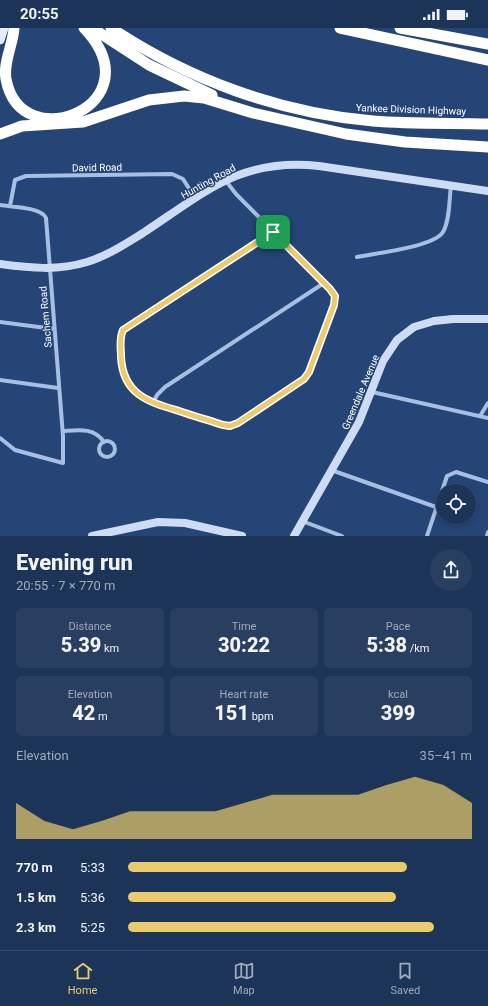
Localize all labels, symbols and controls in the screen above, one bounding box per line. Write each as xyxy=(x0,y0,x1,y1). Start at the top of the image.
text: 20:55 xyxy=(20,5,59,23)
street label: Yankee Division Highway xyxy=(356,102,467,117)
street label: David Road xyxy=(72,162,122,173)
street label: Hunting Road xyxy=(179,162,237,201)
pin xyxy=(256,215,290,249)
icon: arrive xyxy=(262,221,284,243)
street label: Sachem Road xyxy=(37,286,54,348)
street label: Greendale Avenue xyxy=(340,353,381,431)
map controls xyxy=(436,484,476,524)
button: locate xyxy=(436,484,476,524)
button: share xyxy=(430,549,472,591)
text: Evening run xyxy=(16,550,133,575)
text: 20:55 · 7 × 770 m xyxy=(16,578,115,593)
text: Distance xyxy=(69,620,111,633)
text: Time xyxy=(232,620,256,633)
text: Pace xyxy=(386,620,410,633)
text: 5.39 xyxy=(61,633,101,657)
text: 30:22 xyxy=(218,633,270,657)
text: 5:38 xyxy=(367,633,407,657)
text: km xyxy=(101,642,119,655)
text: /km xyxy=(407,642,429,655)
text: Elevation xyxy=(68,688,112,701)
text: Heart rate xyxy=(220,688,268,701)
text: kcal xyxy=(388,688,408,701)
text: 42 xyxy=(72,701,95,725)
text: 151 xyxy=(214,701,249,725)
text: 399 xyxy=(381,701,415,725)
text: m xyxy=(95,710,108,723)
text: bpm xyxy=(249,710,274,723)
text: Elevation xyxy=(16,748,69,763)
text: 35–41 m xyxy=(420,748,472,763)
text: 770 m xyxy=(16,860,53,875)
text: 5:33 xyxy=(80,860,105,875)
text: 1.5 km xyxy=(16,890,56,905)
text: 5:36 xyxy=(80,890,105,905)
text: 2.3 km xyxy=(16,920,56,935)
text: 5:25 xyxy=(80,920,105,935)
tab: Home xyxy=(68,960,97,997)
tab: Map xyxy=(233,960,255,997)
tab: Saved xyxy=(390,960,420,997)

